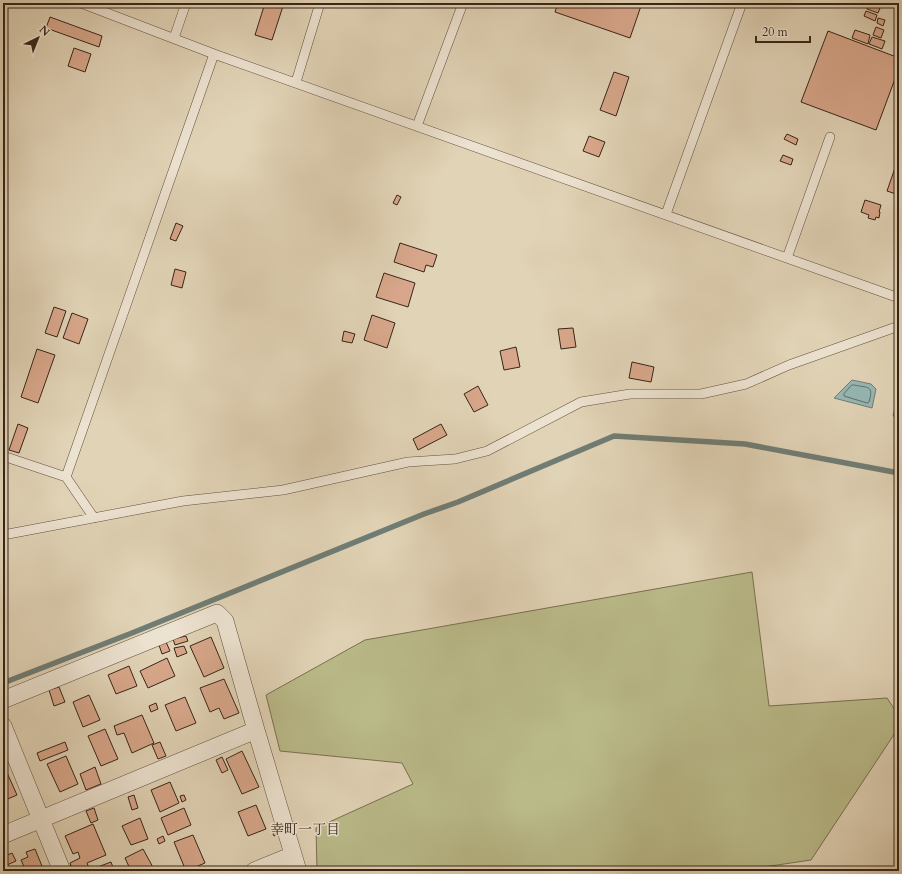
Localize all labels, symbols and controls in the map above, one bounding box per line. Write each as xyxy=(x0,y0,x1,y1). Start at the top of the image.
north arrow xyxy=(18,18,58,58)
scale bar xyxy=(756,18,810,44)
text: N xyxy=(36,22,53,40)
text: 20 m xyxy=(762,24,789,40)
district label: 幸町一丁目 xyxy=(270,820,340,839)

